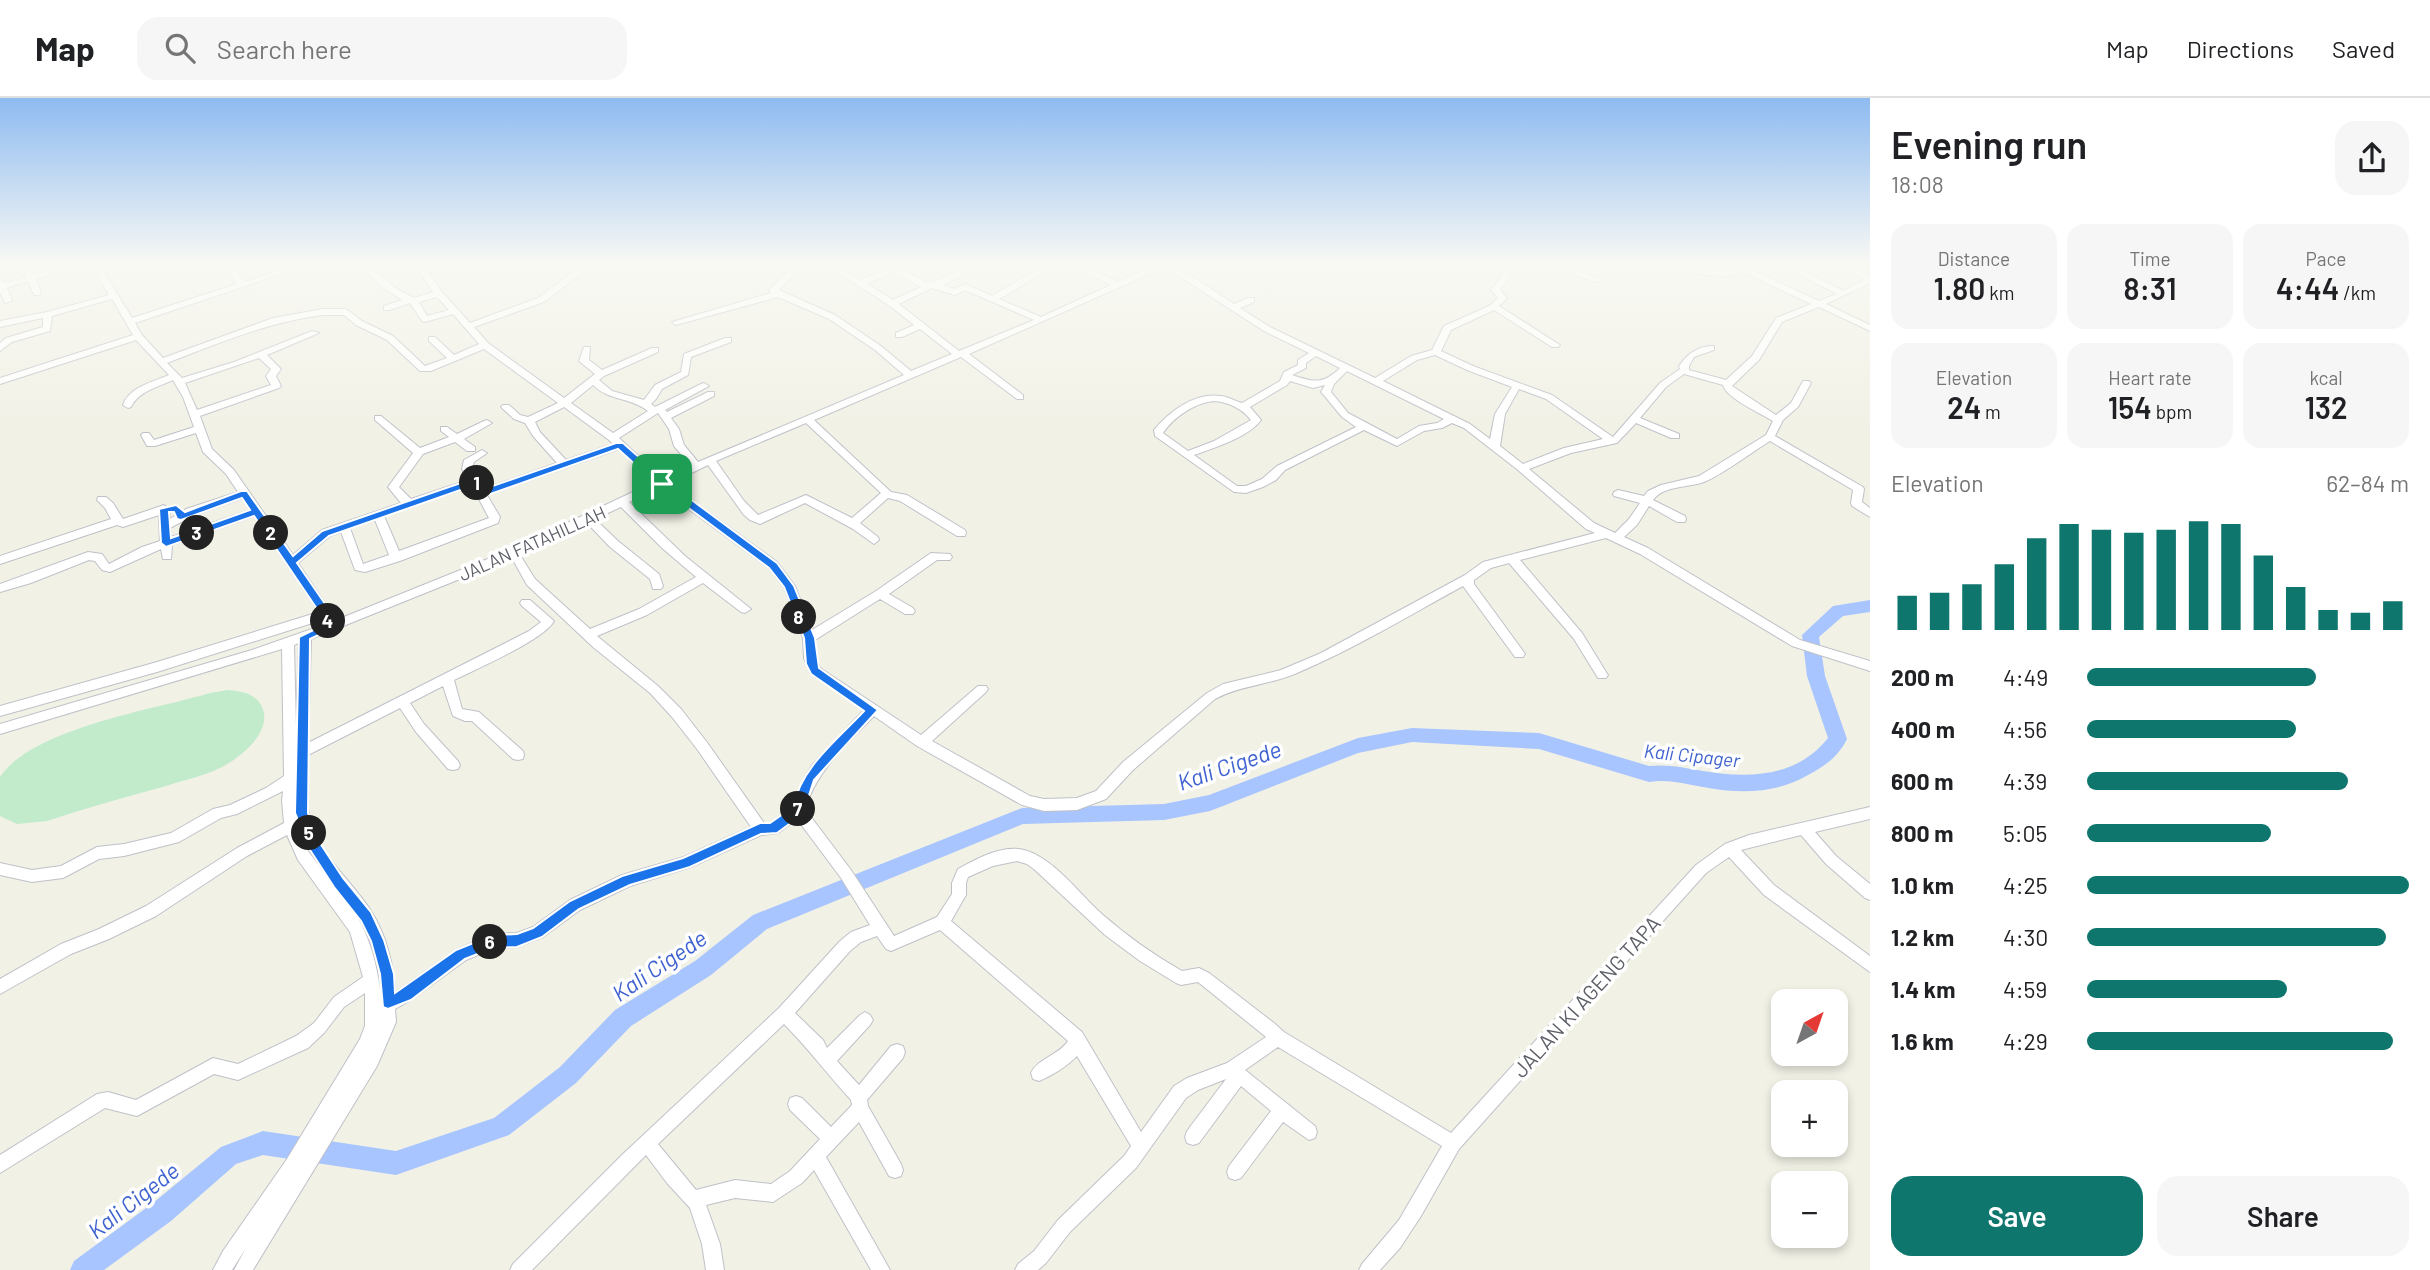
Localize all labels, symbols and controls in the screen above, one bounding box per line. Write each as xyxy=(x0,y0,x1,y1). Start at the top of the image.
search box xyxy=(137,17,627,80)
text: Map xyxy=(35,28,95,68)
icon: search xyxy=(161,29,199,67)
text: Search here xyxy=(217,33,352,64)
text: Map xyxy=(2106,34,2149,63)
text: Directions xyxy=(2187,34,2294,63)
text: Saved xyxy=(2332,34,2395,63)
text: Evening run xyxy=(1891,121,2087,167)
button: share xyxy=(2335,121,2409,195)
text: 18:08 xyxy=(1891,170,1944,198)
text: Distance xyxy=(1938,247,2010,270)
text: Time xyxy=(2129,247,2171,270)
text: Pace xyxy=(2306,247,2346,270)
text: 1.80 xyxy=(1934,270,1985,306)
text: 8:31 xyxy=(2123,270,2177,306)
text: 4:44 xyxy=(2276,270,2339,306)
text: km xyxy=(1985,281,2014,304)
text: /km xyxy=(2339,281,2376,304)
text: Elevation xyxy=(1936,366,2012,389)
text: Heart rate xyxy=(2108,366,2192,389)
text: kcal xyxy=(2309,366,2343,389)
text: 24 xyxy=(1947,389,1981,425)
text: 154 xyxy=(2108,389,2152,425)
text: 132 xyxy=(2304,389,2348,425)
text: m xyxy=(1981,400,2001,423)
text: bpm xyxy=(2152,400,2192,423)
pin xyxy=(632,454,692,514)
icon: arrive xyxy=(643,465,681,503)
pin: 1 xyxy=(460,466,494,500)
text: Elevation xyxy=(1891,469,1984,497)
text: 62–84 m xyxy=(2326,469,2409,497)
text: 1 xyxy=(473,471,480,494)
street label: JALAN FATAHILLAH xyxy=(455,501,609,585)
pin: 3 xyxy=(180,516,214,550)
pin: 2 xyxy=(254,516,288,550)
text: 3 xyxy=(191,521,202,544)
text: 2 xyxy=(265,521,276,544)
pin: 8 xyxy=(782,600,816,634)
pin: 4 xyxy=(310,603,346,638)
text: 8 xyxy=(793,605,804,628)
text: 4 xyxy=(322,609,333,632)
text: 200 m xyxy=(1891,663,1954,691)
text: 4:49 xyxy=(2003,663,2048,691)
text: 400 m xyxy=(1891,715,1955,743)
text: 4:56 xyxy=(2003,715,2047,743)
water label: Kali Cigede xyxy=(1173,734,1285,796)
water label: Kali Cipager xyxy=(1643,739,1742,772)
text: 600 m xyxy=(1891,767,1953,795)
text: 4:39 xyxy=(2003,767,2047,795)
pin: 7 xyxy=(780,792,816,826)
text: 7 xyxy=(793,797,802,820)
pin: 5 xyxy=(292,816,326,850)
text: 800 m xyxy=(1891,819,1953,847)
text: 5:05 xyxy=(2003,819,2047,847)
text: 5 xyxy=(303,821,314,844)
text: 1.0 km xyxy=(1891,871,1954,899)
text: 4:25 xyxy=(2003,871,2048,899)
street label: JALAN KI AGENG TAPA xyxy=(1507,910,1665,1082)
water label: Kali Cigede xyxy=(606,923,712,1007)
text: 1.2 km xyxy=(1891,923,1954,951)
text: 4:30 xyxy=(2003,923,2048,951)
pin: 6 xyxy=(472,924,508,960)
text: 6 xyxy=(484,930,495,953)
text: 1.4 km xyxy=(1891,975,1955,1003)
text: 4:59 xyxy=(2003,975,2047,1003)
north arrow xyxy=(1771,989,1848,1066)
map controls xyxy=(1771,989,1848,1248)
text: 1.6 km xyxy=(1891,1027,1954,1055)
text: 4:29 xyxy=(2003,1027,2048,1055)
button: + xyxy=(1771,1080,1848,1157)
water label: Kali Cigede xyxy=(82,1156,184,1244)
button: − xyxy=(1771,1171,1848,1248)
button: Save xyxy=(1891,1176,2143,1256)
button: Share xyxy=(2157,1176,2409,1256)

